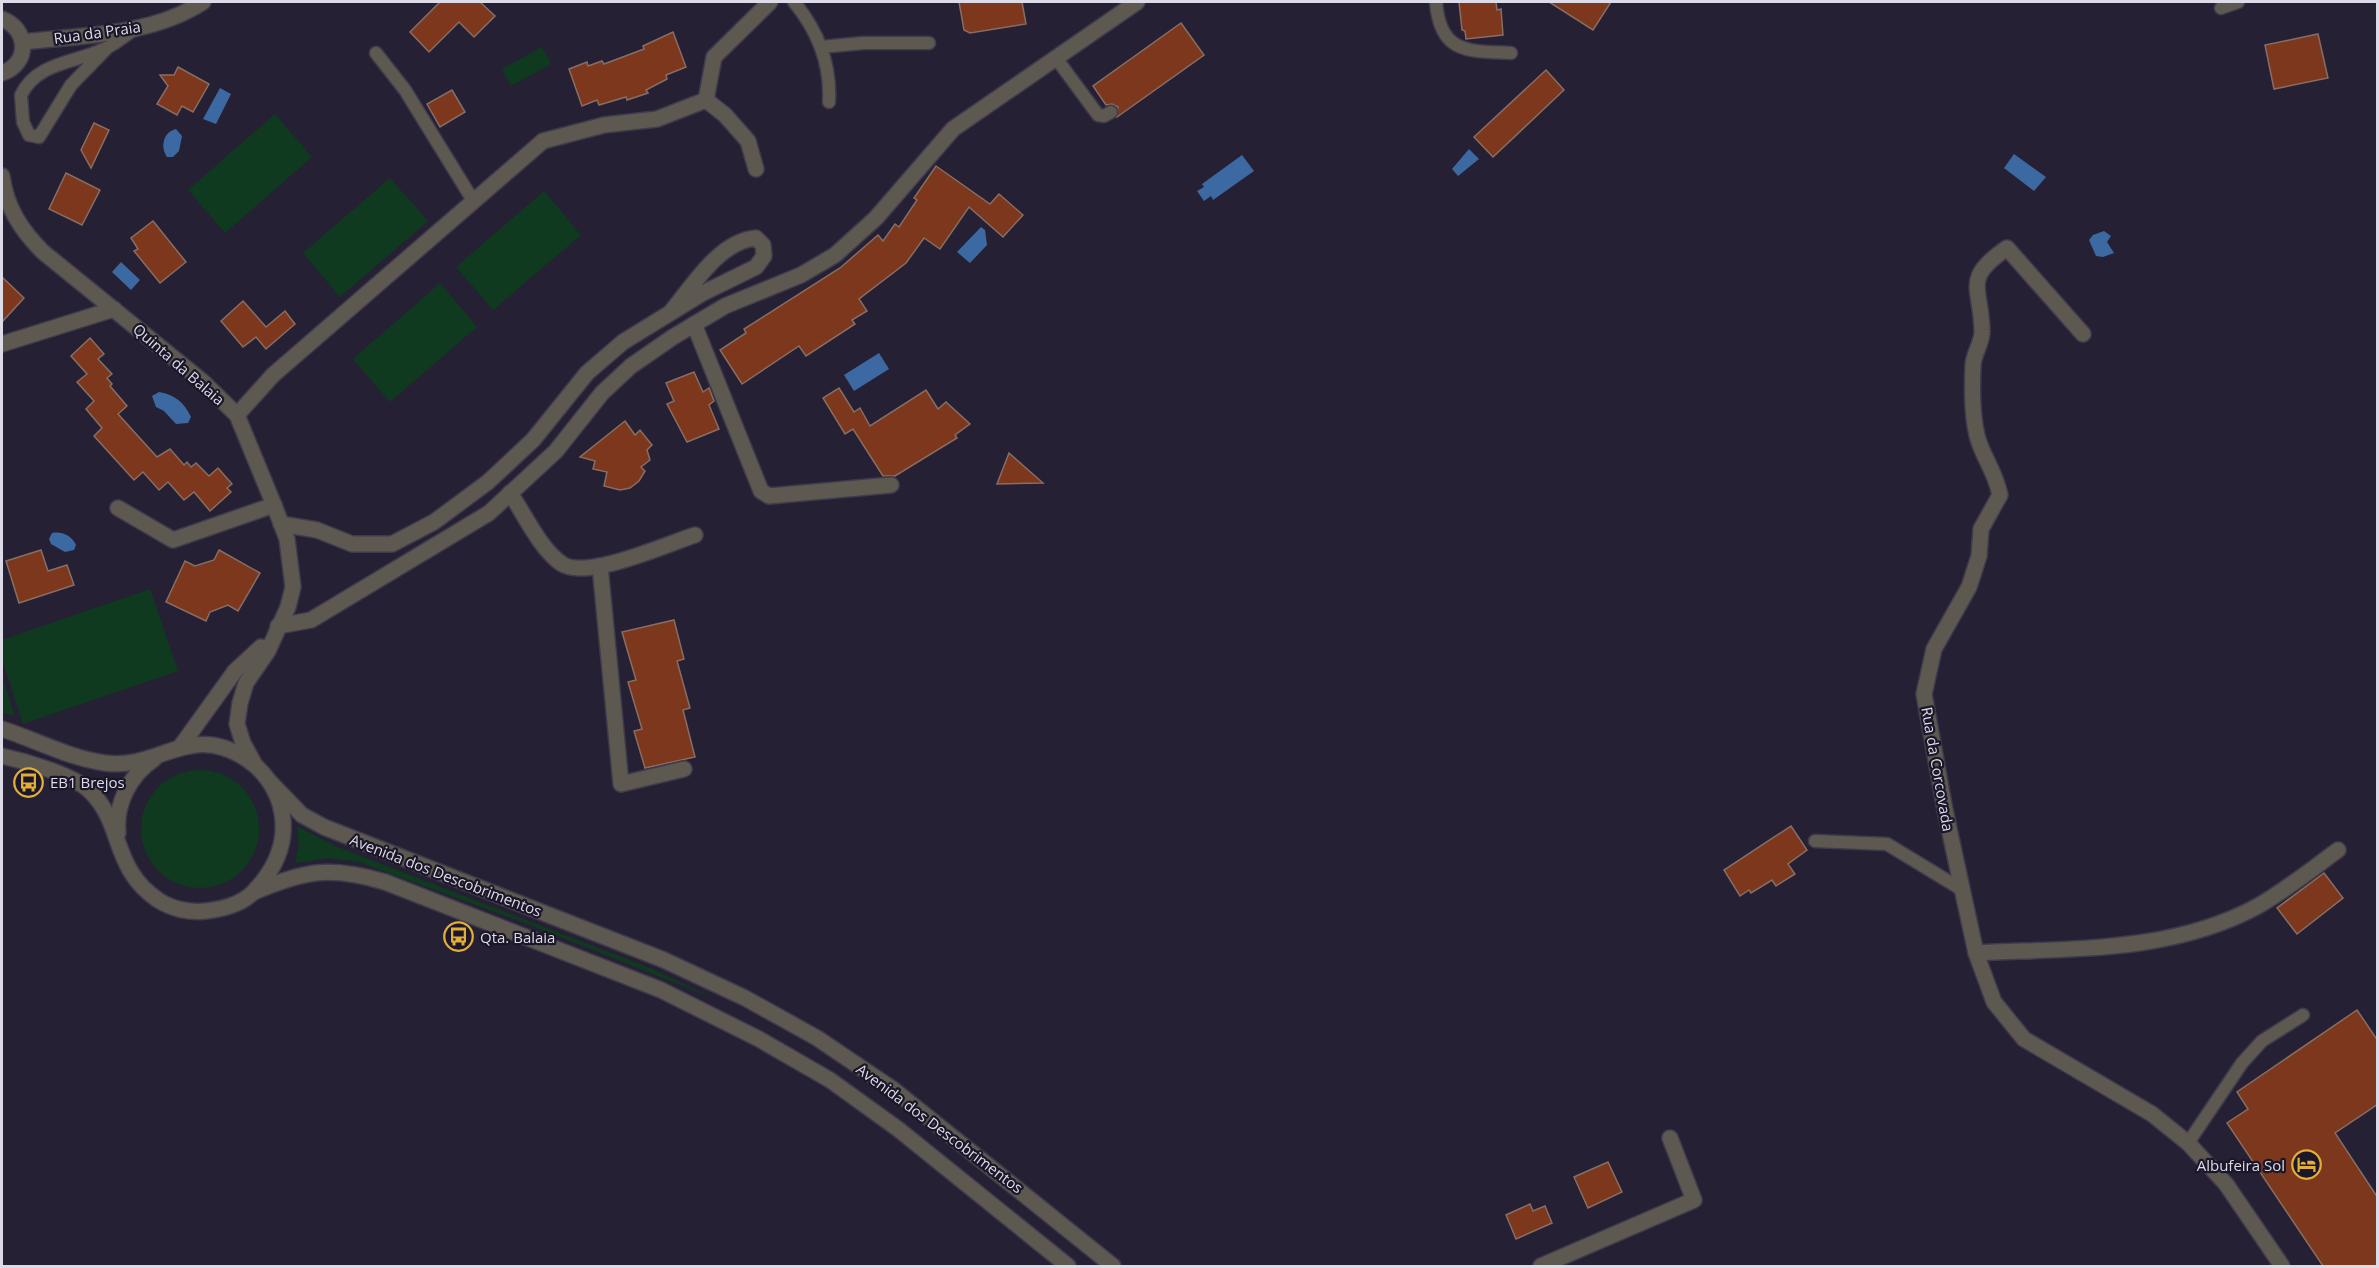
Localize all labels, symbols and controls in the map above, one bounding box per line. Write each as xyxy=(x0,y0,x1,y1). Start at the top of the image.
street label: Rua da Praia xyxy=(52,16,142,48)
street label: Quinta da Balaia xyxy=(129,319,229,409)
street label: Rua da Corcovada xyxy=(1917,705,1959,833)
bus stop icon: EB1 Brejos xyxy=(13,766,45,798)
place label: EB1 Brejos xyxy=(50,772,125,792)
street label: Avenida dos Descobrimentos xyxy=(347,829,545,921)
bus stop icon: Qta. Balaia xyxy=(443,921,475,953)
place label: Qta. Balaia xyxy=(480,927,555,947)
street label: Avenida dos Descobrimentos xyxy=(853,1059,1027,1197)
hotel icon: Albufeira Sol xyxy=(2290,1149,2322,1181)
place label: Albufeira Sol xyxy=(2197,1155,2285,1175)

